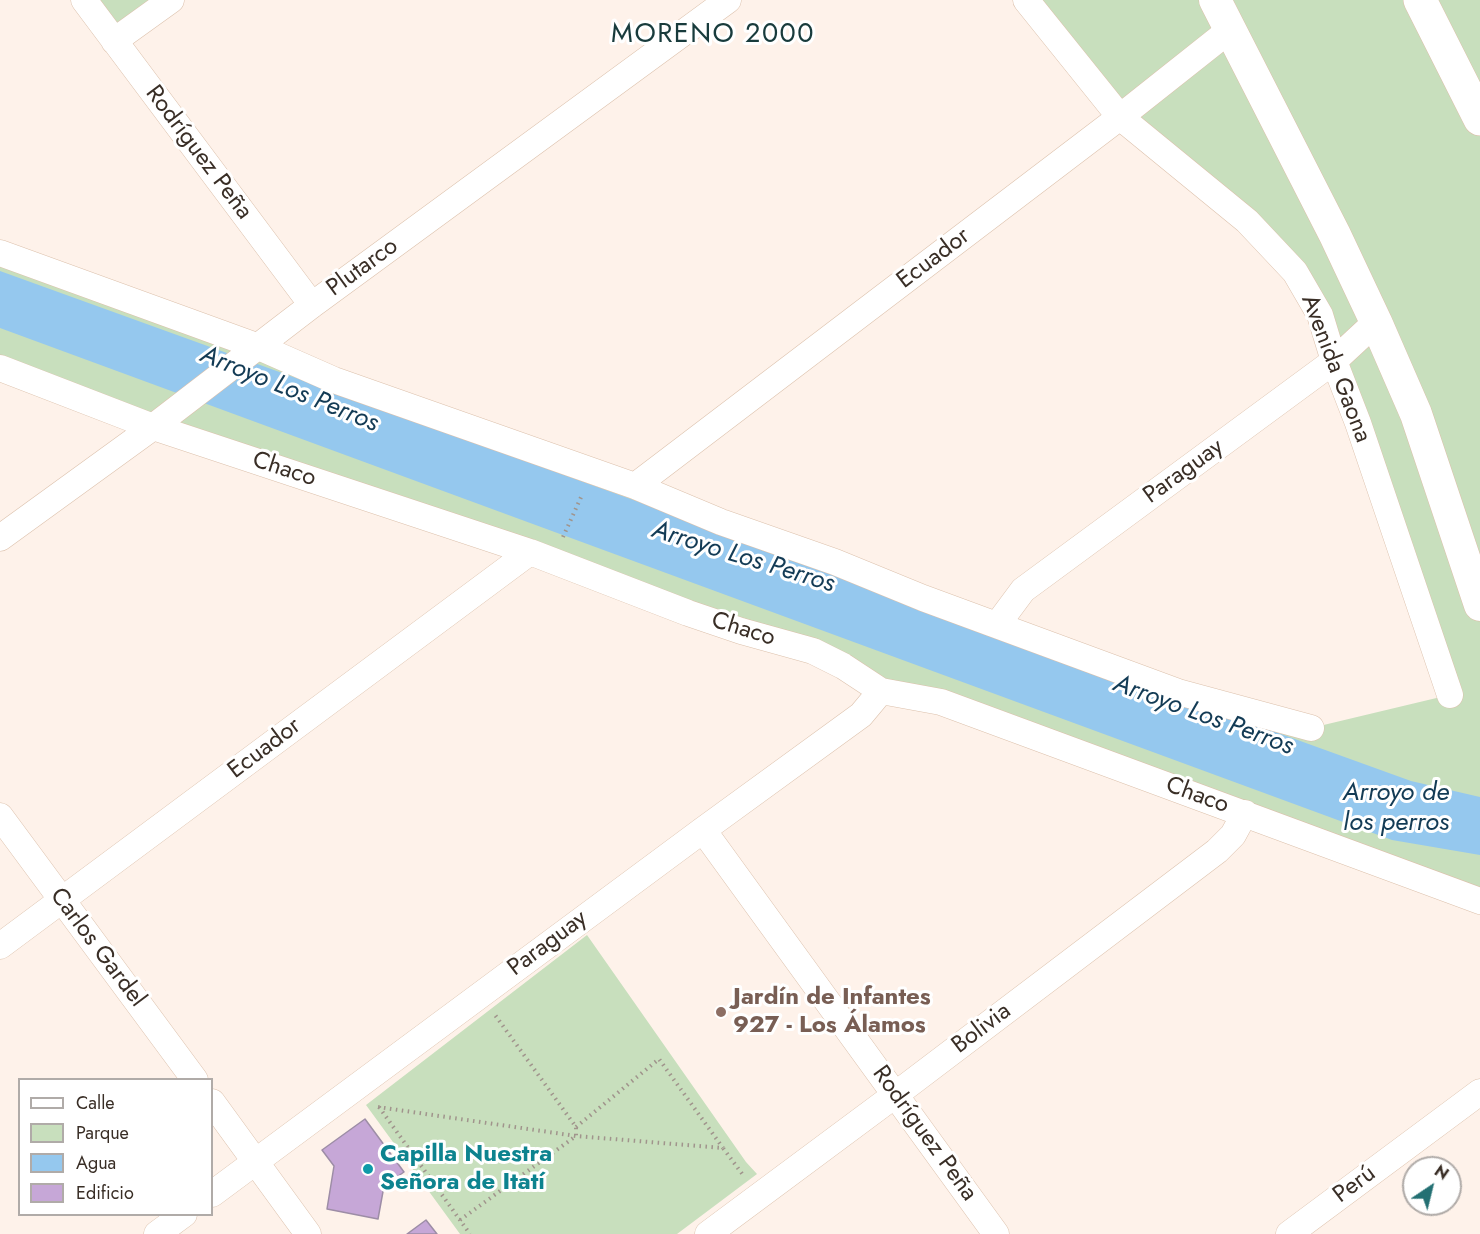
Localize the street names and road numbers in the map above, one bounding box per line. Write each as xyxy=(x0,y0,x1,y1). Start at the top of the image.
street label: Rodríguez Peña xyxy=(138,80,258,226)
street label: Ecuador xyxy=(892,222,976,296)
street label: Plutarco xyxy=(322,233,404,303)
street label: Avenida Gaona xyxy=(1294,291,1376,447)
street label: Paraguay xyxy=(1138,433,1230,511)
street label: Chaco xyxy=(249,446,319,494)
street label: Chaco xyxy=(708,607,778,653)
street label: Ecuador xyxy=(223,712,307,786)
street label: Chaco xyxy=(1161,771,1233,821)
street label: Carlos Gardel xyxy=(43,883,151,1013)
street label: Paraguay xyxy=(503,905,593,983)
street label: Bolivia xyxy=(947,997,1017,1061)
street label: Rodríguez Peña xyxy=(865,1061,983,1207)
street label: Perú xyxy=(1328,1160,1382,1210)

